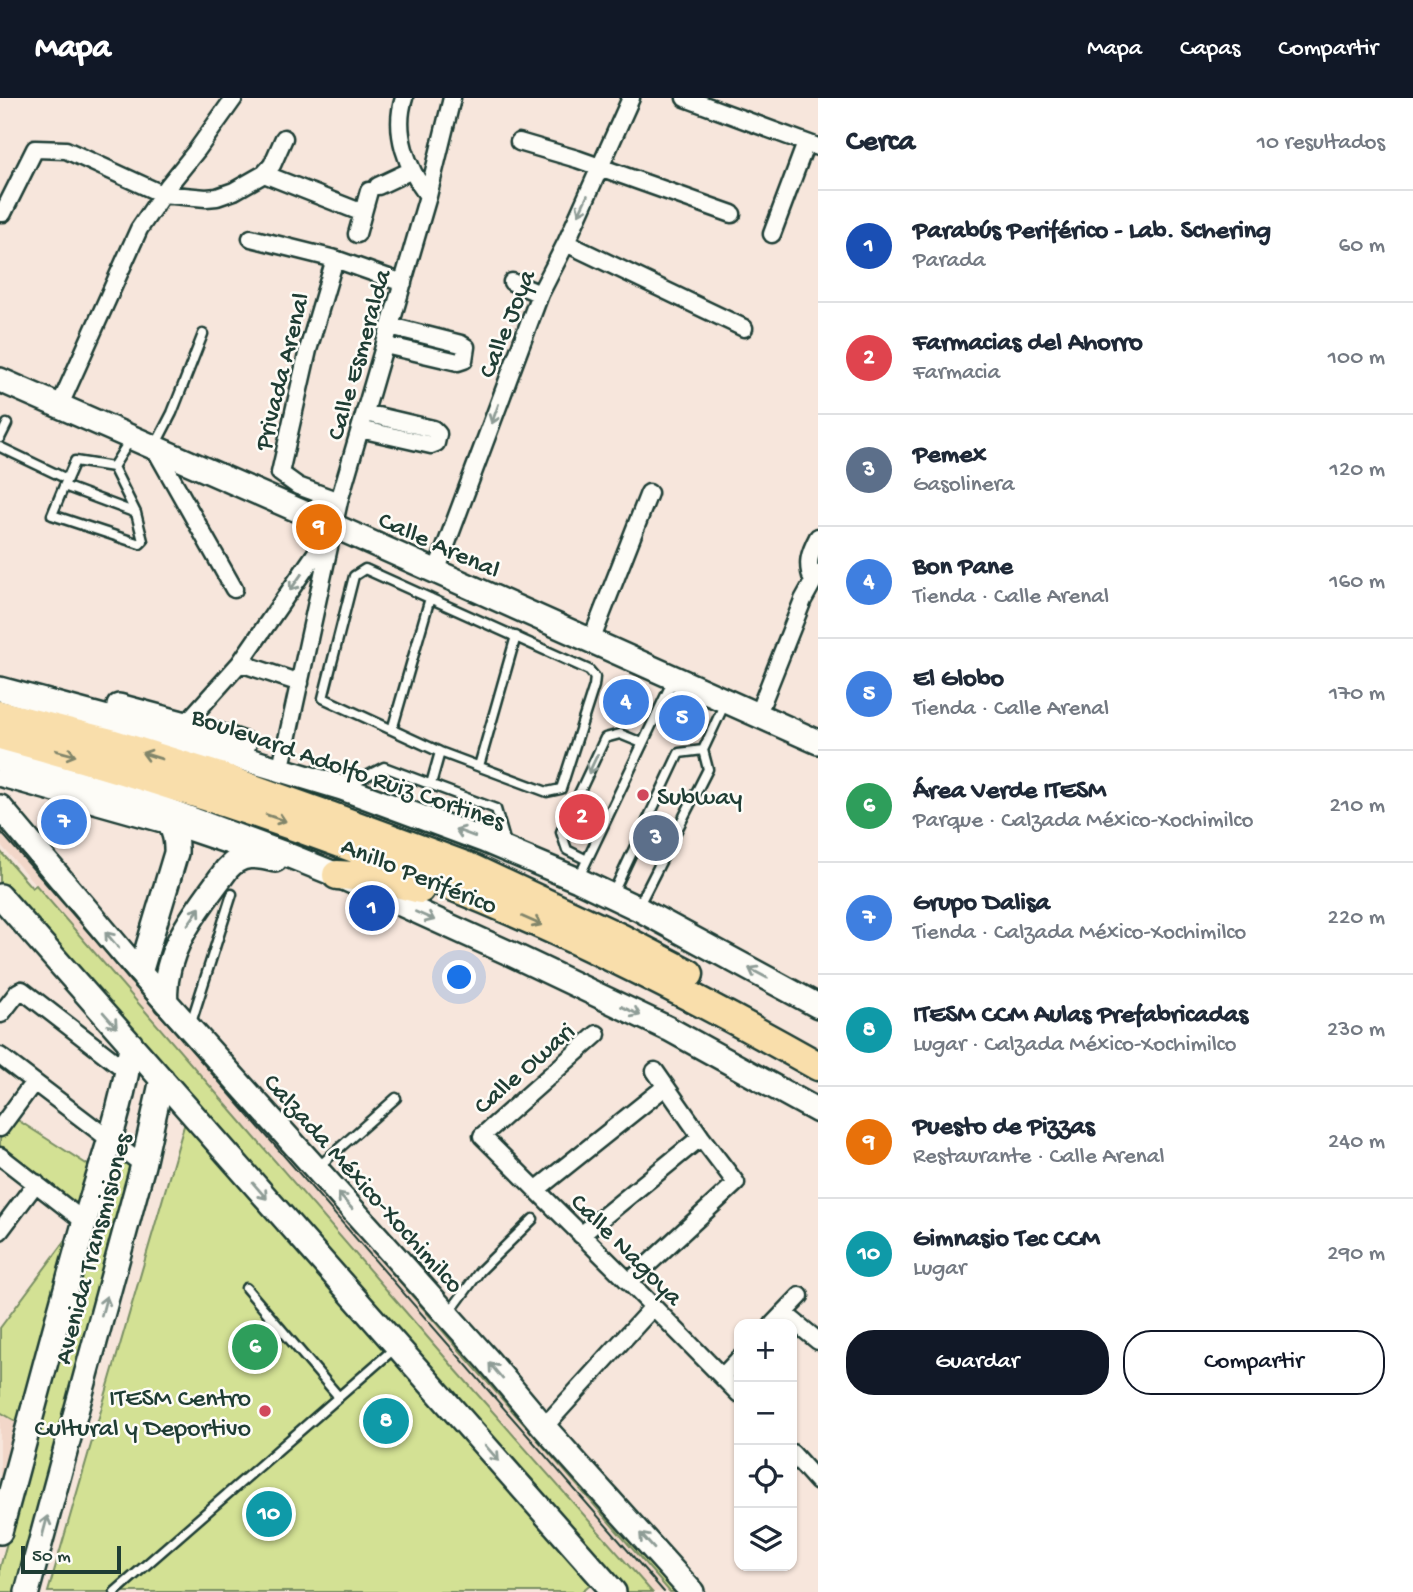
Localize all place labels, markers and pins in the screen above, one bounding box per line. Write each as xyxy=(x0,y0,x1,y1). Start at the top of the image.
pin: 9 xyxy=(296,501,342,553)
pin: 4 xyxy=(603,676,649,728)
pin: 5 xyxy=(659,692,705,744)
place label: Subway xyxy=(657,784,743,815)
marker: Subway xyxy=(635,787,651,803)
pin: 2 xyxy=(559,791,605,843)
pin: 7 xyxy=(41,796,87,848)
pin: 3 xyxy=(633,812,679,864)
pin: 1 xyxy=(349,882,395,934)
pin: 6 xyxy=(232,1321,278,1373)
place label: ITESM Centro Cultural y Deportivo xyxy=(35,1385,251,1446)
pin: 8 xyxy=(363,1395,409,1447)
marker: ITESM Centro Cultural y Deportivo xyxy=(257,1403,273,1419)
pin: 10 xyxy=(246,1488,292,1540)

